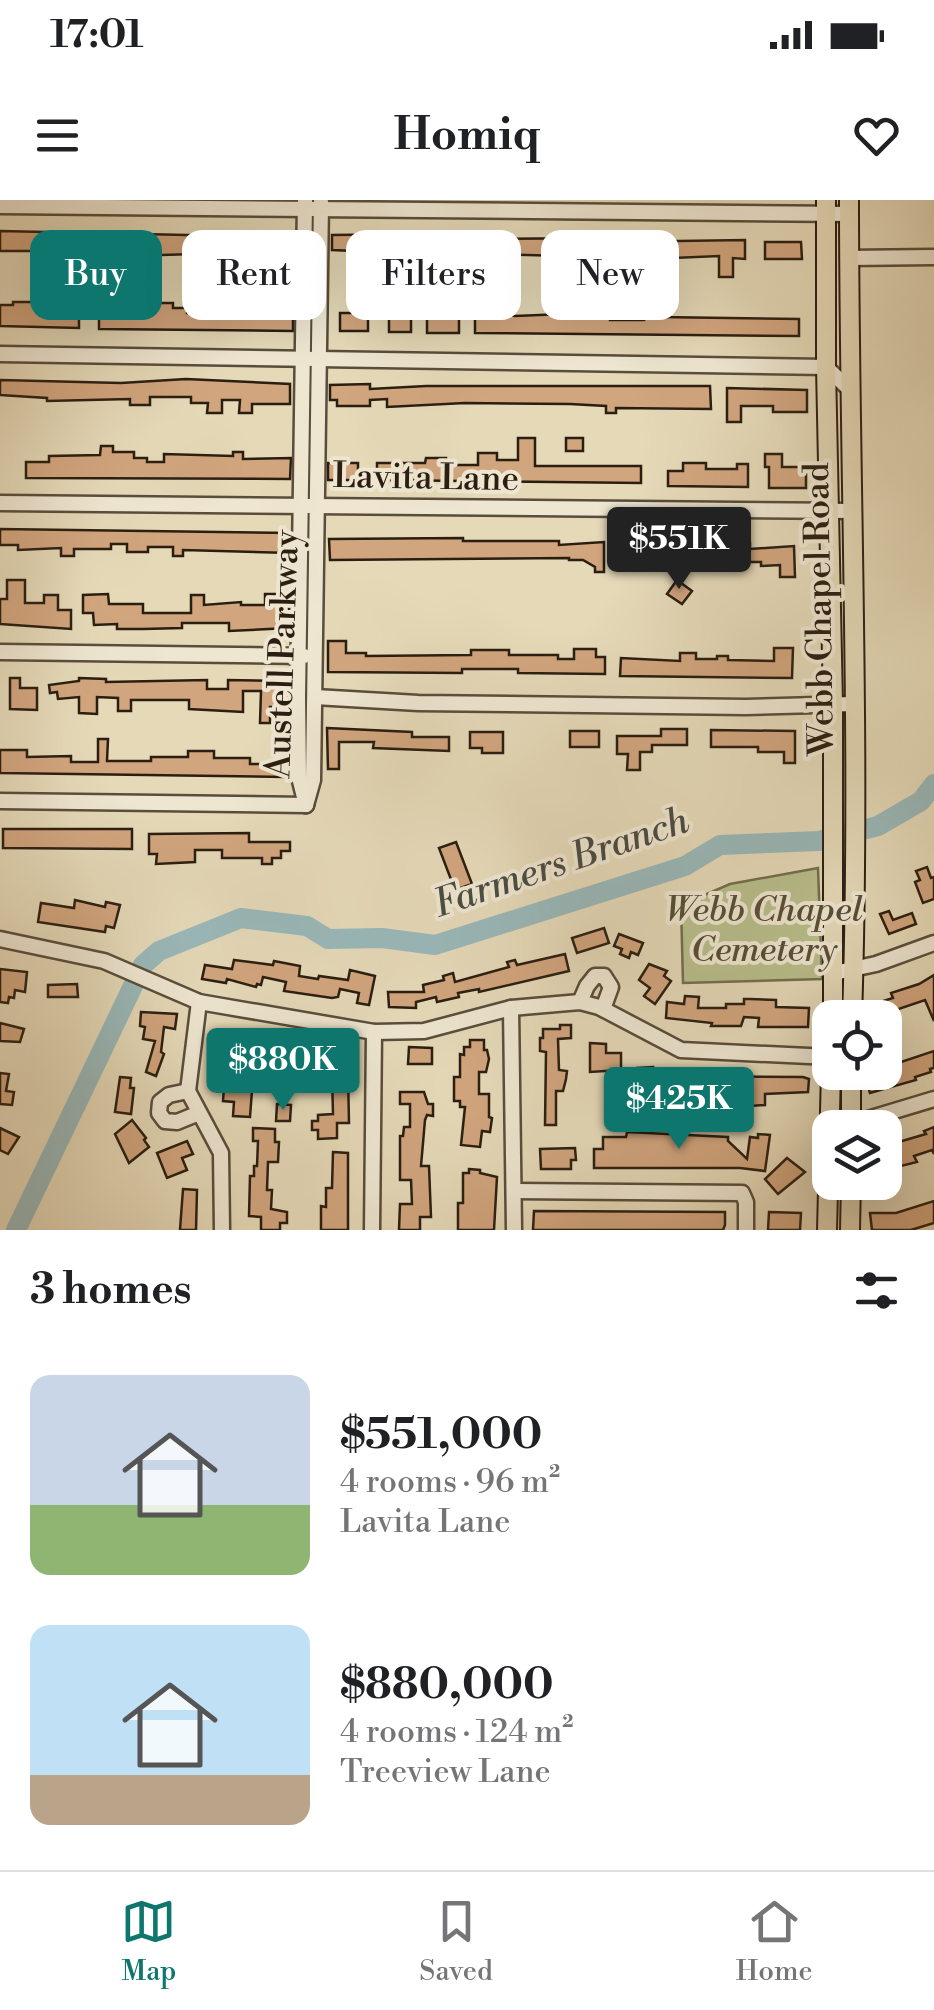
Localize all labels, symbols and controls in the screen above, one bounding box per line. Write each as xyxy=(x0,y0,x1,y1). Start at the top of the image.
text: 17:01 xyxy=(50,12,143,59)
text: Homiq xyxy=(394,107,540,164)
icon: menu xyxy=(30,108,85,163)
icon: heart xyxy=(849,108,904,163)
chip: Buy xyxy=(30,230,162,320)
chip: Rent xyxy=(182,230,326,320)
chip: Filters xyxy=(346,230,521,320)
chip: New xyxy=(541,230,679,320)
street label: Lavita Lane xyxy=(332,455,520,501)
street label: Webb Chapel Road xyxy=(796,462,844,757)
pin: $551K xyxy=(609,507,749,592)
text: $551K xyxy=(629,519,729,559)
street label: Austell Parkway xyxy=(257,528,309,780)
water label: Farmers Branch xyxy=(427,797,696,929)
park label: Webb Chapel Cemetery xyxy=(665,889,863,972)
map controls xyxy=(812,1000,902,1200)
button: locate xyxy=(812,1000,902,1090)
pin: $880K xyxy=(213,1028,353,1113)
text: $880K xyxy=(229,1040,338,1080)
pin: $425K xyxy=(609,1067,749,1152)
text: $425K xyxy=(626,1079,732,1119)
button: layers xyxy=(812,1110,902,1200)
icon: filters xyxy=(849,1263,904,1318)
text: 3 homes xyxy=(30,1264,192,1317)
text: $551,000 xyxy=(340,1409,542,1462)
icon: home xyxy=(110,1415,230,1535)
text: 4 rooms · 96 m² xyxy=(340,1462,560,1502)
text: Lavita Lane xyxy=(340,1502,510,1542)
text: $880,000 xyxy=(340,1659,554,1712)
icon: home xyxy=(110,1665,230,1785)
text: 4 rooms · 124 m² xyxy=(340,1712,573,1752)
text: Treeview Lane xyxy=(340,1752,551,1792)
tab: Map xyxy=(121,1894,177,1989)
tab: Saved xyxy=(419,1894,493,1989)
tab: Home xyxy=(736,1894,813,1989)

